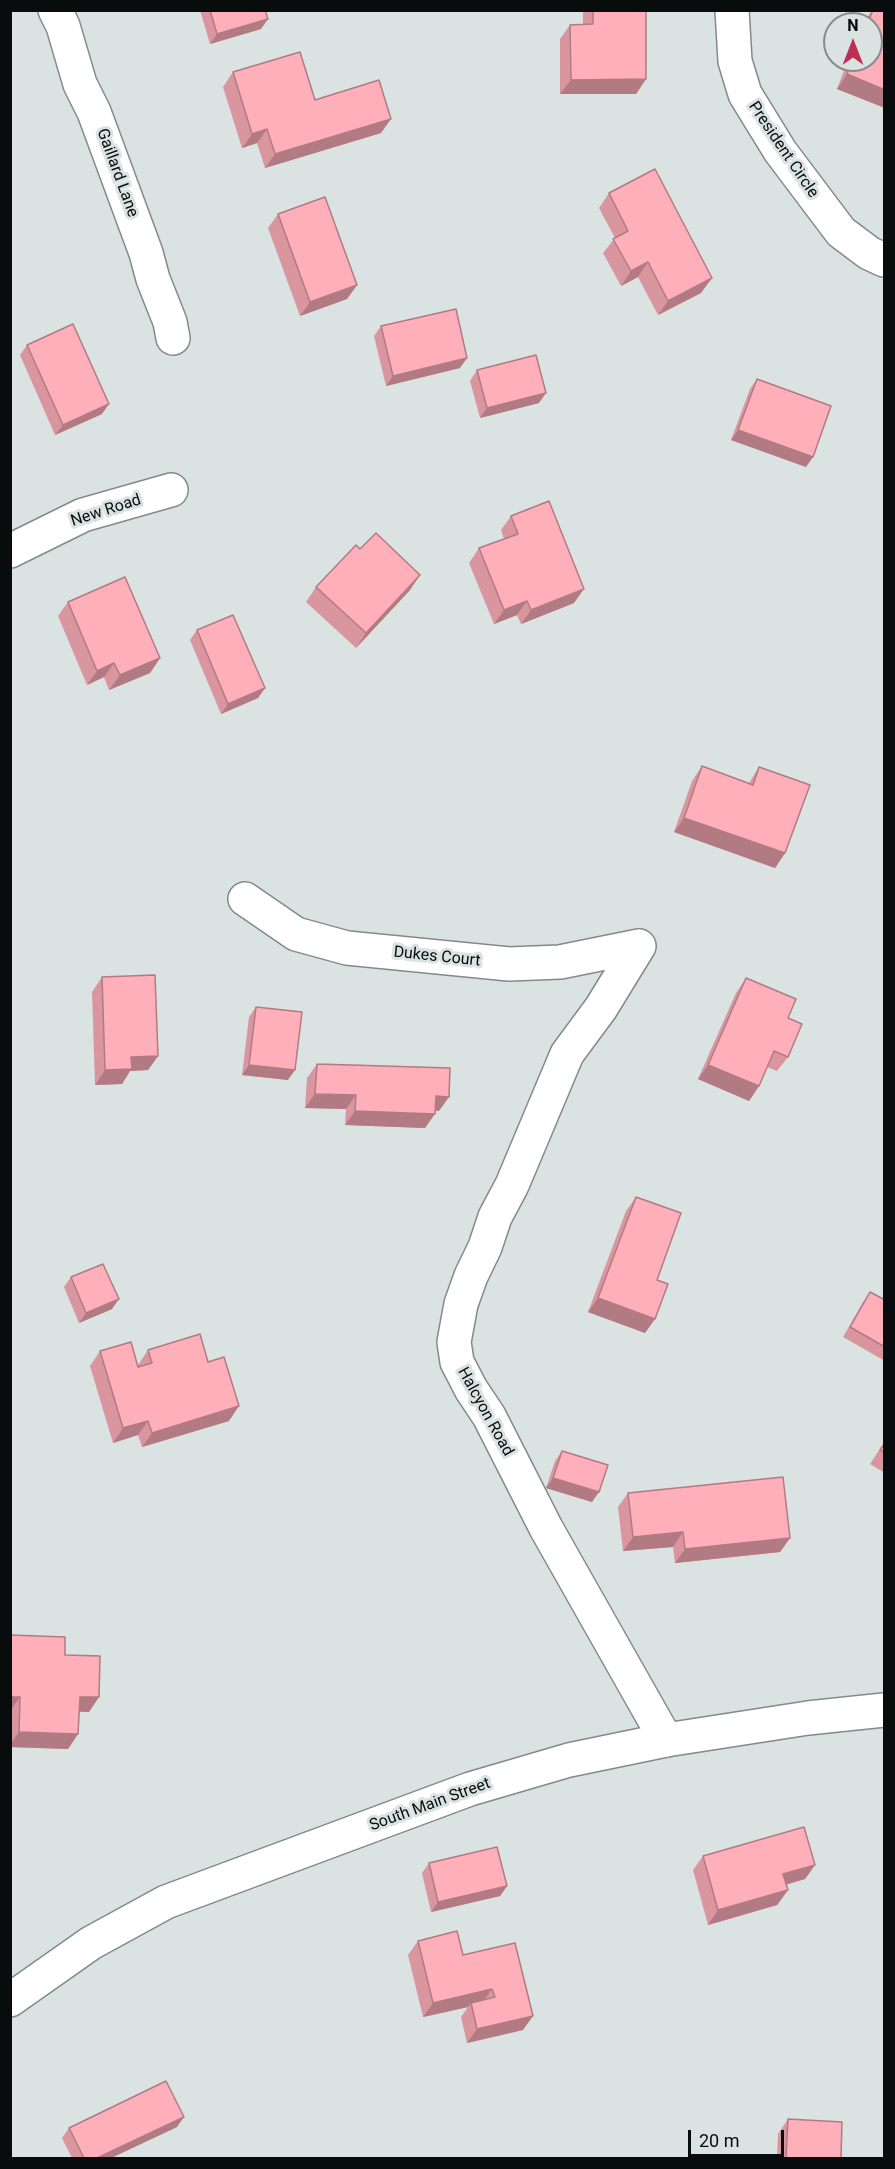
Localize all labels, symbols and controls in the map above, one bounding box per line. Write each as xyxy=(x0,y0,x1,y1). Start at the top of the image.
north arrow xyxy=(823,12,883,72)
text: N xyxy=(847,16,859,35)
street label: President Circle xyxy=(744,98,822,202)
street label: Gaillard Lane xyxy=(92,126,142,220)
street label: New Road xyxy=(69,491,143,531)
street label: Dukes Court xyxy=(393,943,481,971)
street label: Halcyon Road xyxy=(453,1364,517,1460)
street label: South Main Street xyxy=(367,1774,493,1836)
scale bar xyxy=(691,2118,787,2156)
text: 20 m xyxy=(699,2130,739,2151)

